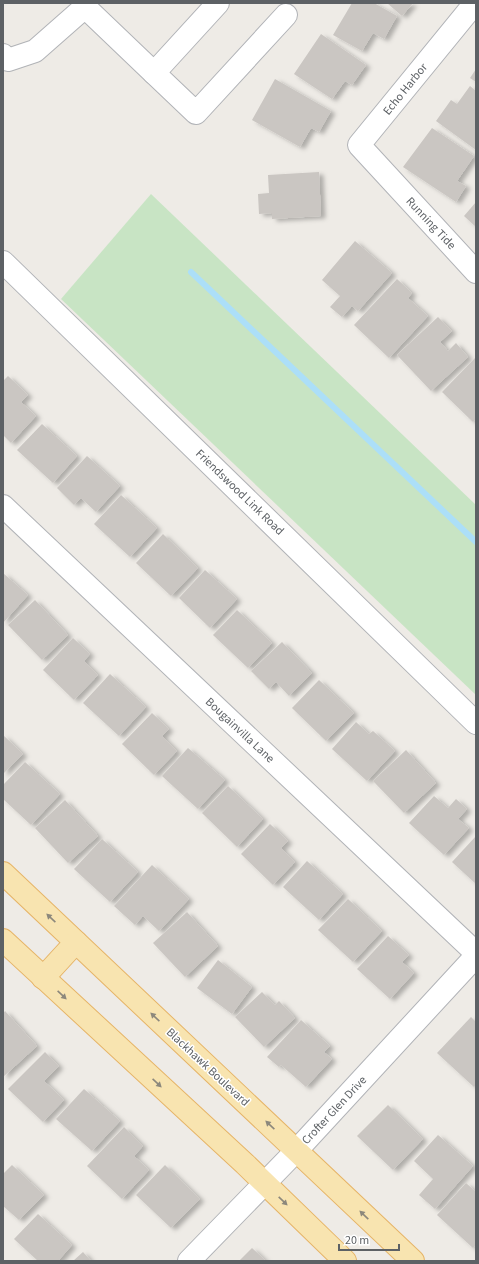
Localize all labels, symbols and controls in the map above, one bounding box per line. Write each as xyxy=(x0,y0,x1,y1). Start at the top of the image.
street label: Echo Harbor xyxy=(379,59,432,119)
street label: Running Tide xyxy=(402,193,460,253)
street label: Friendswood Link Road xyxy=(192,446,288,539)
street label: Bougainvilla Lane xyxy=(201,694,278,767)
one-way arrow xyxy=(46,913,56,923)
one-way arrow xyxy=(57,991,67,1000)
one-way arrow xyxy=(150,1012,160,1021)
street label: Blackhawk Boulevard xyxy=(162,1024,253,1111)
street label: Crofter Glen Drive xyxy=(298,1072,371,1148)
one-way arrow xyxy=(152,1079,163,1088)
one-way arrow xyxy=(265,1120,275,1130)
one-way arrow xyxy=(278,1196,288,1206)
one-way arrow xyxy=(359,1210,369,1220)
scale bar xyxy=(339,1226,399,1252)
text: 20 m xyxy=(345,1232,369,1249)

